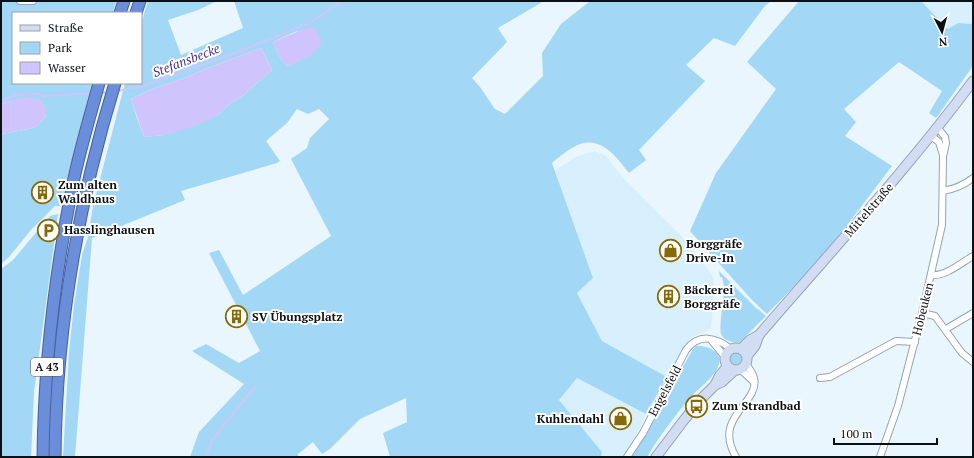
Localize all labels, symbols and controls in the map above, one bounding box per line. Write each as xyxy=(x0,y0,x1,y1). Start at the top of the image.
legend xyxy=(12,12,142,84)
north arrow xyxy=(922,12,962,52)
text: Straße xyxy=(48,20,83,35)
text: N xyxy=(938,35,948,49)
water label: Stefansbecke xyxy=(150,39,222,81)
text: Park xyxy=(48,40,73,55)
text: Wasser xyxy=(48,60,86,75)
place label: Zum alten Waldhaus xyxy=(58,177,117,206)
building icon: Zum alten Waldhaus xyxy=(29,179,55,205)
street label: Mittelstraße xyxy=(841,180,896,240)
parking icon: Hasslinghausen xyxy=(35,217,61,243)
place label: Hasslinghausen xyxy=(64,222,155,237)
place label: Borggräfe Drive-In xyxy=(686,236,743,265)
shop icon: Borggräfe Drive-In xyxy=(657,238,683,264)
street label: Hobeuken xyxy=(909,281,936,337)
place label: Bäckerei Borggräfe xyxy=(684,282,741,311)
building icon: Bäckerei Borggräfe xyxy=(655,284,681,310)
building icon: SV Übungsplatz xyxy=(224,304,250,330)
place label: SV Übungsplatz xyxy=(252,309,342,324)
road number: A 43 xyxy=(31,358,63,376)
street label: Engelsfeld xyxy=(645,362,684,419)
bus stop icon: Zum Strandbad xyxy=(683,393,709,419)
place label: Zum Strandbad xyxy=(712,398,801,413)
shop icon: Kuhlendahl xyxy=(607,406,633,432)
place label: Kuhlendahl xyxy=(537,411,604,426)
scale bar xyxy=(834,420,937,446)
text: 100 m xyxy=(840,426,873,441)

